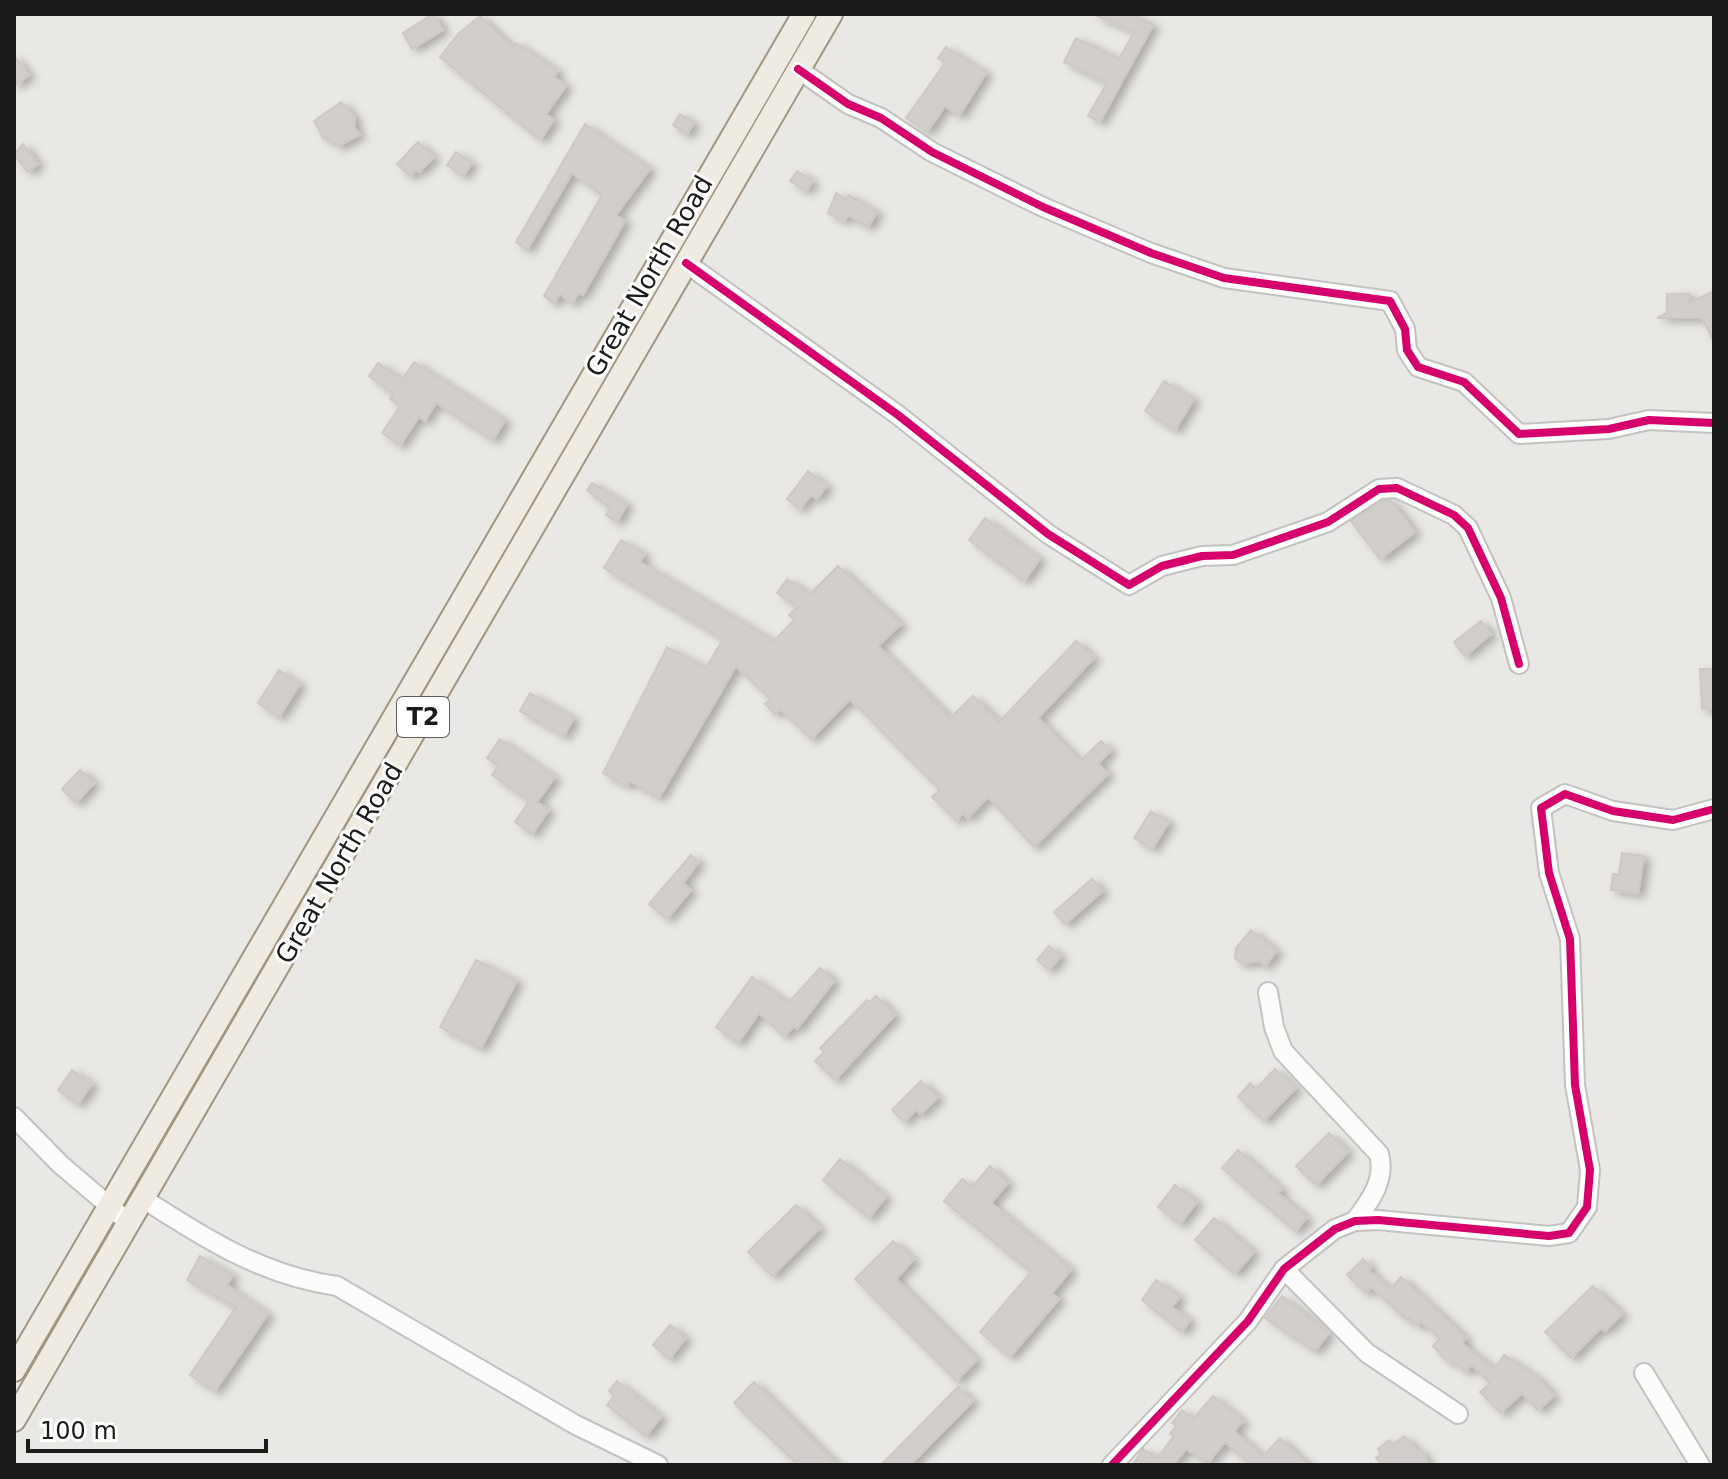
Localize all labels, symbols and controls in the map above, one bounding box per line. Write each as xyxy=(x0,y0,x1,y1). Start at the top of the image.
street label: Great North Road xyxy=(579,170,719,382)
road number: T2 xyxy=(397,697,449,737)
street label: Great North Road xyxy=(269,757,409,969)
scale bar xyxy=(28,1403,266,1453)
text: 100 m xyxy=(40,1417,117,1445)

